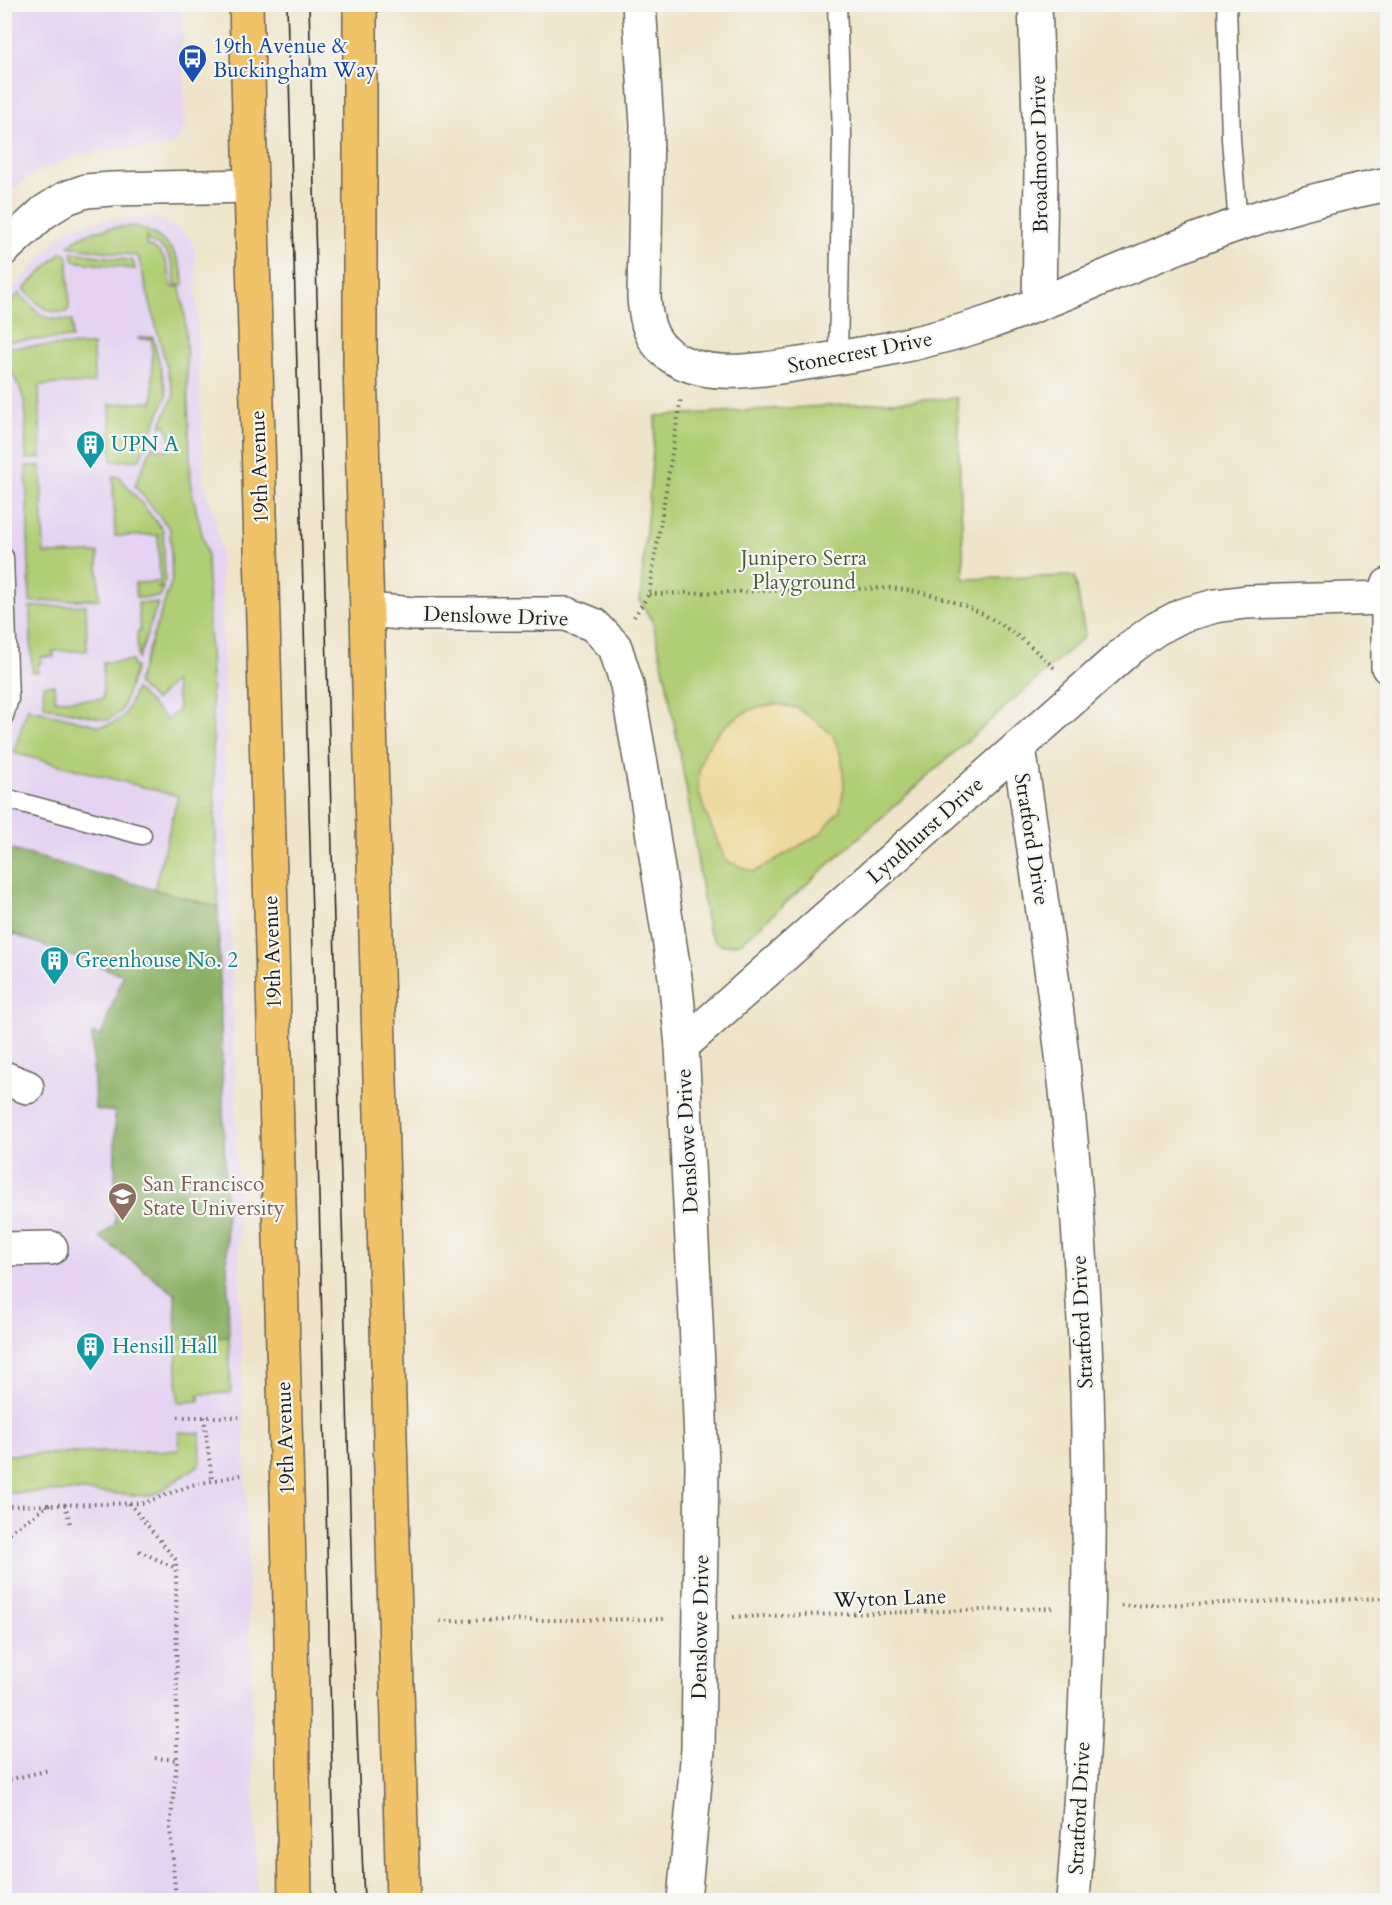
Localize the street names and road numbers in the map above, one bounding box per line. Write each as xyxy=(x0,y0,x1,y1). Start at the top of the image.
street label: Broadmoor Drive xyxy=(1024,75,1055,233)
street label: Stonecrest Drive xyxy=(785,324,935,381)
street label: 19th Avenue xyxy=(243,410,276,524)
street label: Denslowe Drive xyxy=(423,599,569,634)
street label: Lyndhurst Drive xyxy=(861,770,990,891)
street label: Stratford Drive xyxy=(1007,771,1056,907)
street label: 19th Avenue xyxy=(256,895,289,1009)
street label: Denslowe Drive xyxy=(669,1068,706,1214)
street label: Stratford Drive xyxy=(1065,1255,1100,1389)
street label: 19th Avenue xyxy=(269,1381,302,1495)
street label: Denslowe Drive xyxy=(685,1554,716,1700)
street label: Wyton Lane xyxy=(832,1582,947,1615)
street label: Stratford Drive xyxy=(1062,1741,1097,1875)

